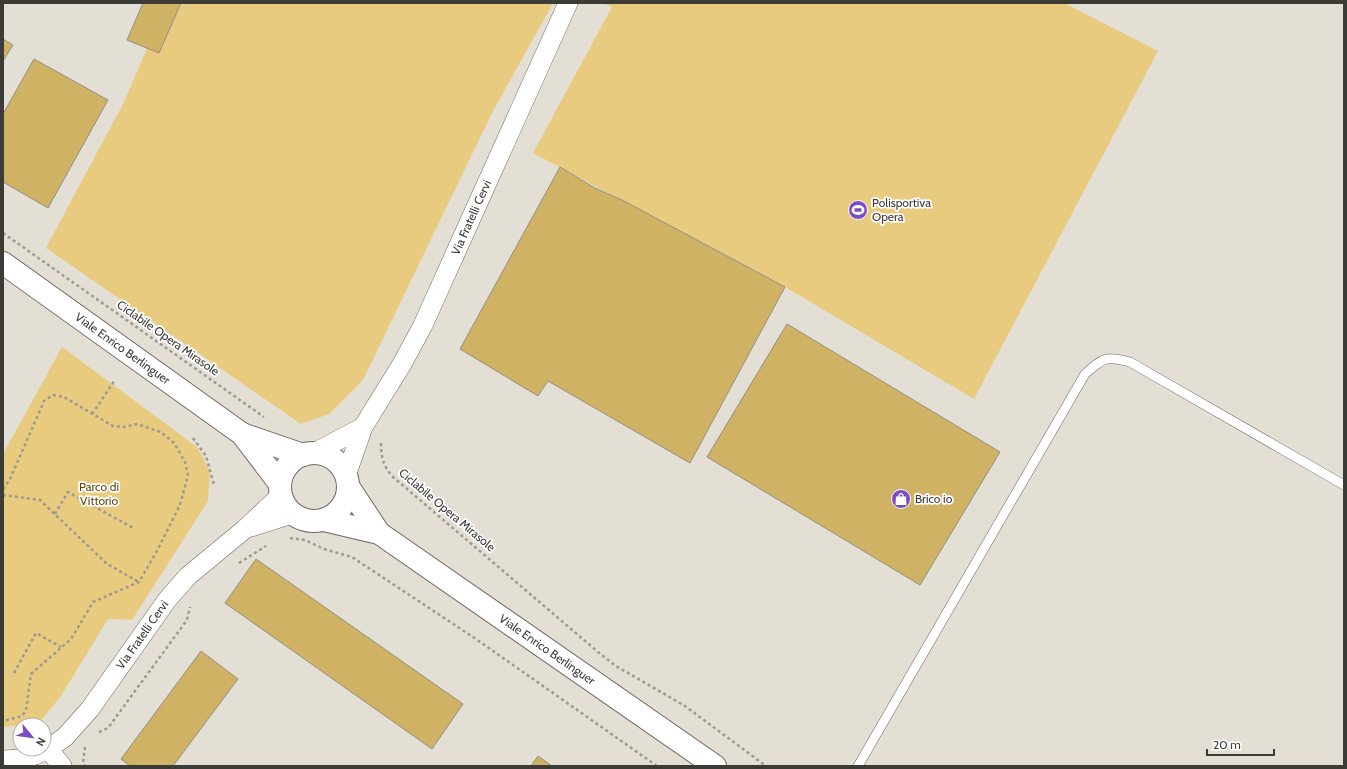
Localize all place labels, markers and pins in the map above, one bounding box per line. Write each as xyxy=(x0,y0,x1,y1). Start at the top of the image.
place label: Polisportiva Opera xyxy=(872,195,931,224)
sports icon: Polisportiva Opera xyxy=(847,199,869,221)
shop icon: Brico io xyxy=(890,488,912,510)
place label: Brico io xyxy=(915,491,953,506)

